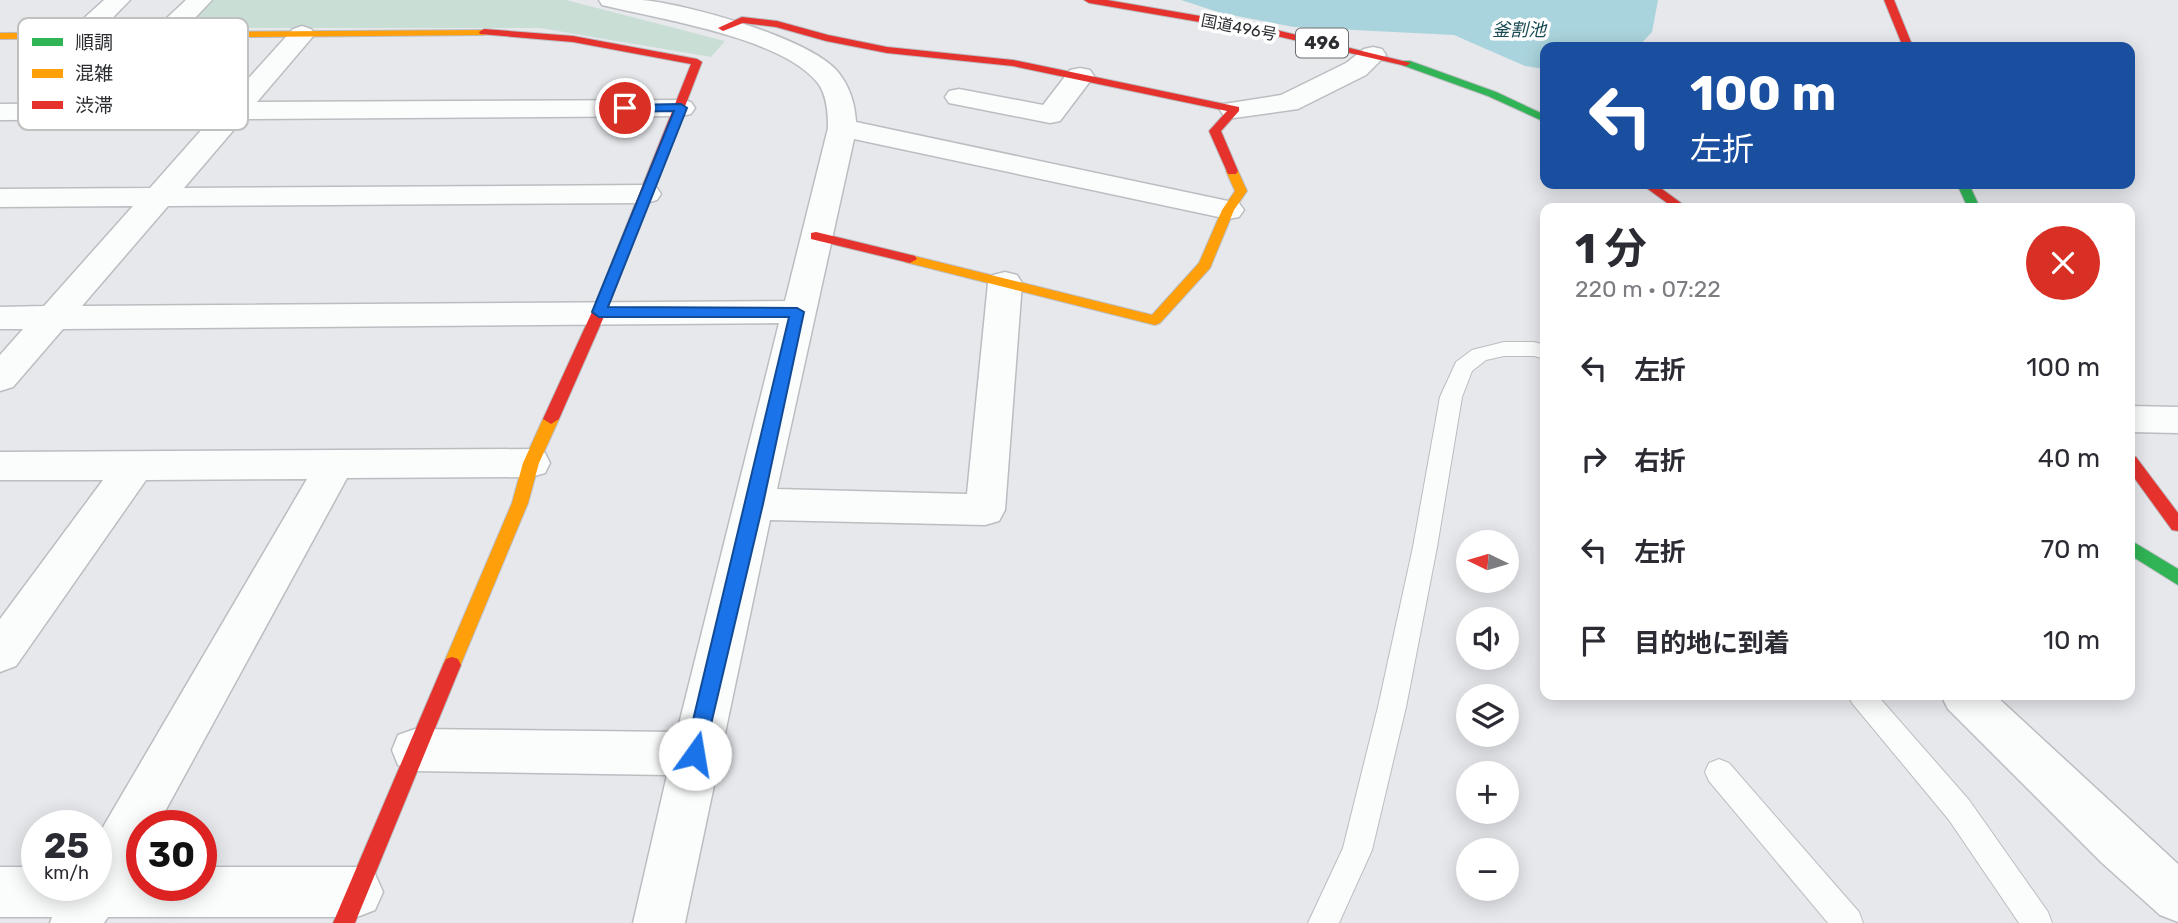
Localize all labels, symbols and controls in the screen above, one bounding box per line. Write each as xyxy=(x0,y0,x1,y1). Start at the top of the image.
street label: 国道496号 xyxy=(1199,11,1278,44)
legend xyxy=(18,18,248,130)
water label: 釜割池 xyxy=(1492,19,1548,41)
road number: 496 xyxy=(1296,28,1348,58)
text: 順調 xyxy=(75,31,113,54)
text: 混雑 xyxy=(75,62,113,85)
text: 100 m xyxy=(1690,64,1836,122)
icon: left xyxy=(1575,70,1666,161)
pin xyxy=(595,78,655,138)
icon: arrive xyxy=(606,89,644,127)
text: 渋滞 xyxy=(75,94,113,117)
text: 左折 xyxy=(1690,130,1754,168)
text: 1 分 xyxy=(1575,224,1647,274)
button: close xyxy=(2026,226,2100,300)
text: 220 m · 07:22 xyxy=(1575,275,1721,303)
icon: left xyxy=(1575,349,1613,387)
text: 100 m xyxy=(2026,352,2100,383)
text: 左折 xyxy=(1634,355,1686,386)
icon: right xyxy=(1575,440,1613,478)
text: 40 m xyxy=(2038,443,2100,474)
text: 右折 xyxy=(1634,446,1686,477)
north arrow xyxy=(1456,530,1519,593)
map controls xyxy=(1456,530,1519,901)
icon: left xyxy=(1575,531,1613,569)
text: 70 m xyxy=(2041,534,2100,565)
text: 左折 xyxy=(1634,537,1686,568)
button: sound xyxy=(1456,607,1519,670)
icon: arrive xyxy=(1575,622,1613,660)
text: 10 m xyxy=(2043,625,2100,656)
text: 目的地に到着 xyxy=(1634,628,1790,659)
button: layers xyxy=(1456,684,1519,747)
position arrow xyxy=(658,717,732,791)
button: + xyxy=(1456,761,1519,824)
speed limit sign: 30 xyxy=(126,810,217,901)
text: 25 xyxy=(44,825,89,867)
button: − xyxy=(1456,838,1519,901)
text: km/h xyxy=(44,862,89,884)

